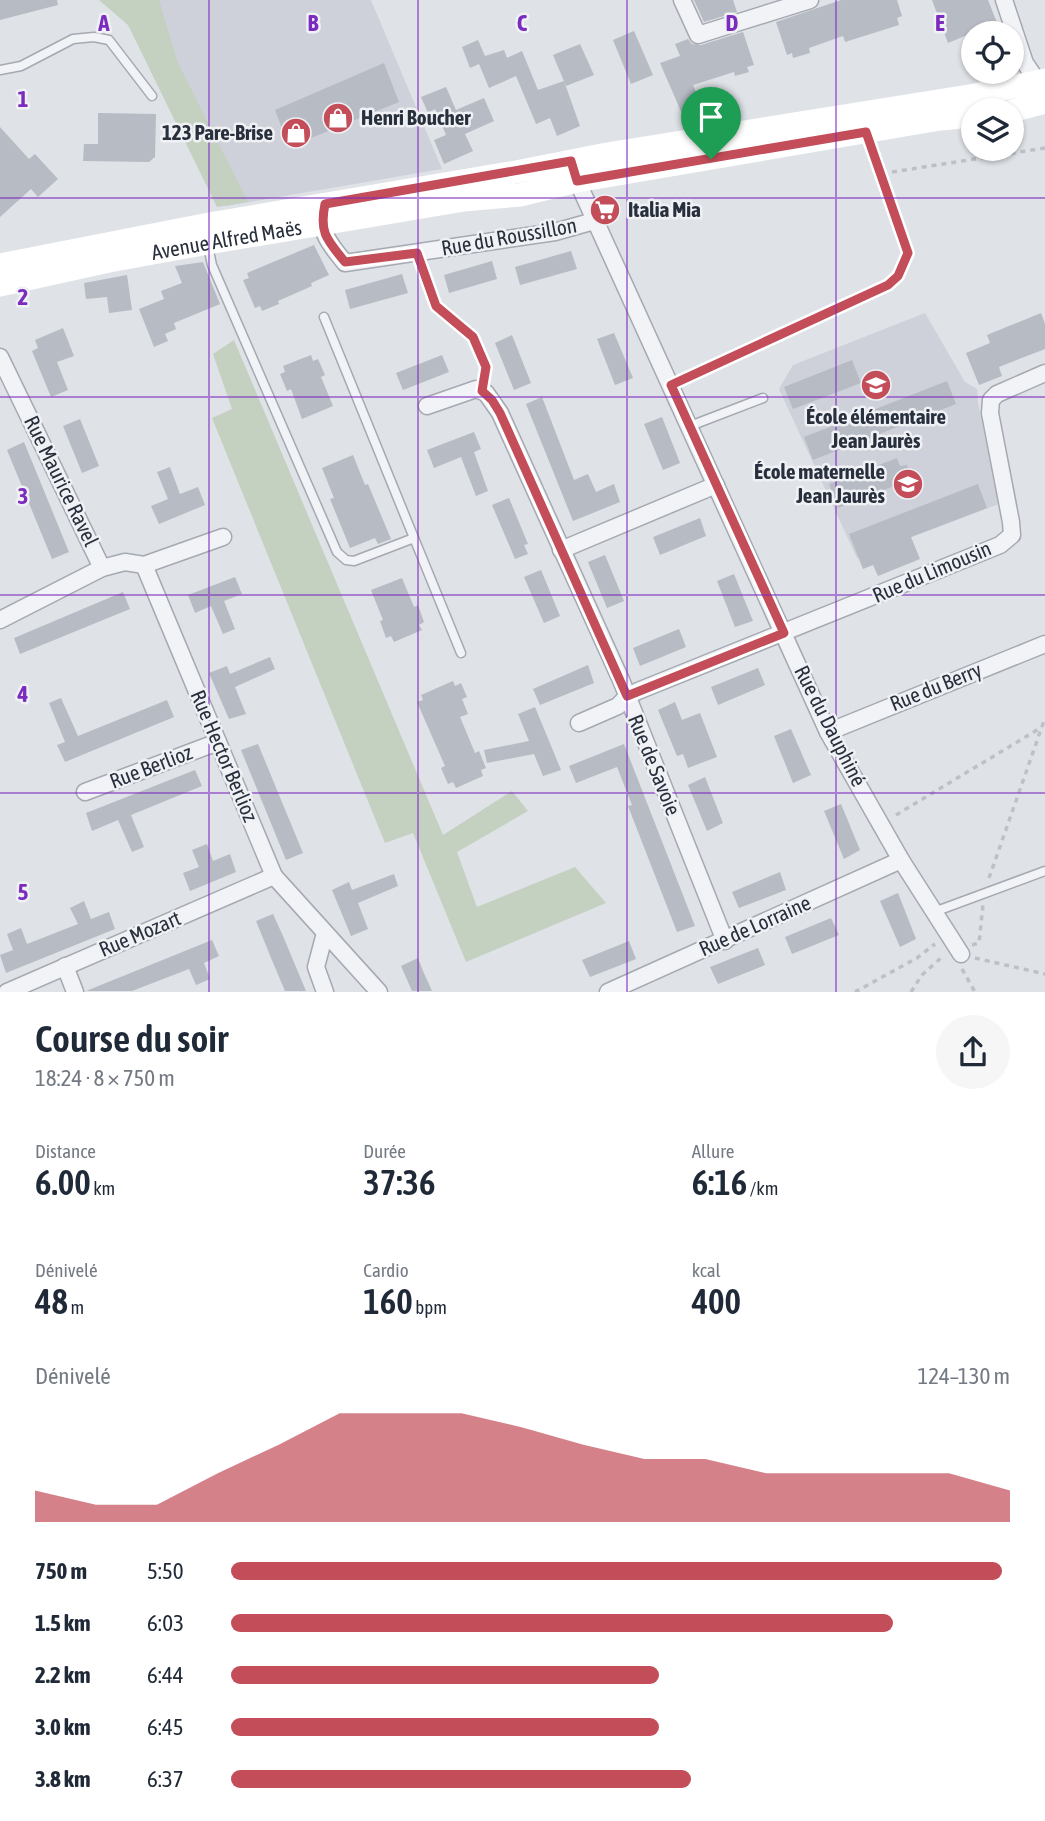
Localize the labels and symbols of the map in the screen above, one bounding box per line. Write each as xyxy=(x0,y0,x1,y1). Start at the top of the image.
text: A xyxy=(97,10,110,36)
text: B xyxy=(308,10,319,36)
text: C xyxy=(517,10,528,36)
text: D xyxy=(726,10,739,36)
text: E xyxy=(935,10,945,36)
text: 1 xyxy=(18,86,29,112)
pin xyxy=(681,87,741,159)
shop icon: Henri Boucher xyxy=(321,101,355,135)
place label: Henri Boucher xyxy=(361,105,471,129)
shop icon: 123 Pare-Brise xyxy=(279,116,313,150)
place label: 123 Pare-Brise xyxy=(162,120,273,144)
supermarket icon: Italia Mia xyxy=(588,193,622,227)
place label: Italia Mia xyxy=(628,197,701,221)
street label: Rue du Roussillon xyxy=(439,212,578,260)
street label: Avenue Alfred Maës xyxy=(149,214,303,264)
text: 2 xyxy=(18,284,28,310)
school or university icon: École élémentaire Jean Jaurès xyxy=(859,368,893,402)
place label: École élémentaire Jean Jaurès xyxy=(806,404,946,452)
street label: Rue Maurice Ravel xyxy=(20,411,104,550)
place label: École maternelle Jean Jaurès xyxy=(754,459,886,507)
school or university icon: École maternelle Jean Jaurès xyxy=(891,467,925,501)
text: 3 xyxy=(18,483,28,509)
street label: Rue du Limousin xyxy=(869,535,995,607)
street label: Rue du Berry xyxy=(886,657,985,715)
street label: Rue du Dauphiné xyxy=(790,661,872,790)
text: 4 xyxy=(17,681,29,707)
street label: Rue Hector Berlioz xyxy=(186,686,264,825)
street label: Rue de Savoie xyxy=(624,711,686,819)
street label: Rue Berlioz xyxy=(106,739,196,793)
text: 5 xyxy=(18,879,29,905)
street label: Rue de Lorraine xyxy=(695,890,814,960)
street label: Rue Mozart xyxy=(95,905,184,961)

